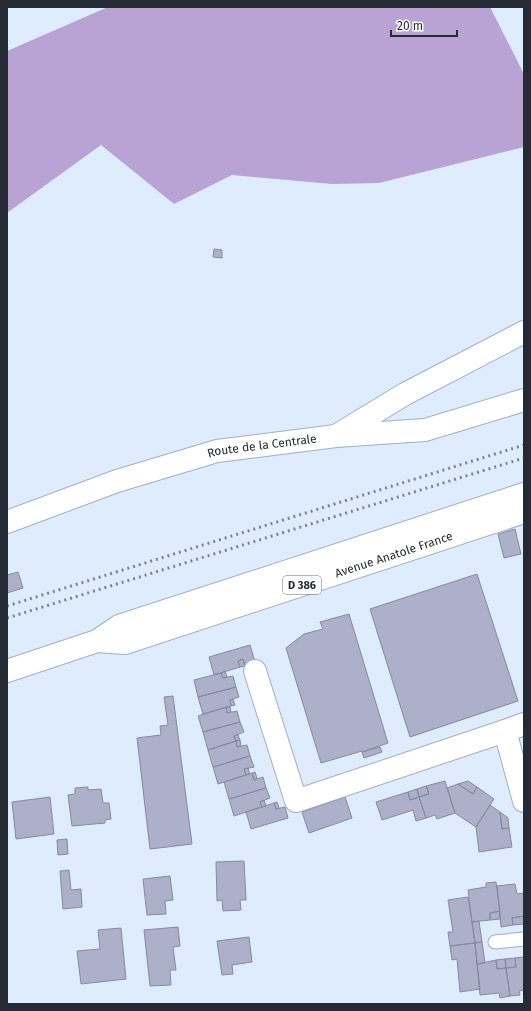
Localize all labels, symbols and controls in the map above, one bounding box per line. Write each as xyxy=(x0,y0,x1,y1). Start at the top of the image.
scale bar xyxy=(391,12,457,38)
text: 20 m xyxy=(397,19,423,33)
street label: Route de la Centrale xyxy=(206,432,317,461)
street label: Avenue Anatole France xyxy=(333,529,455,581)
road number: D 386 xyxy=(283,576,321,594)

